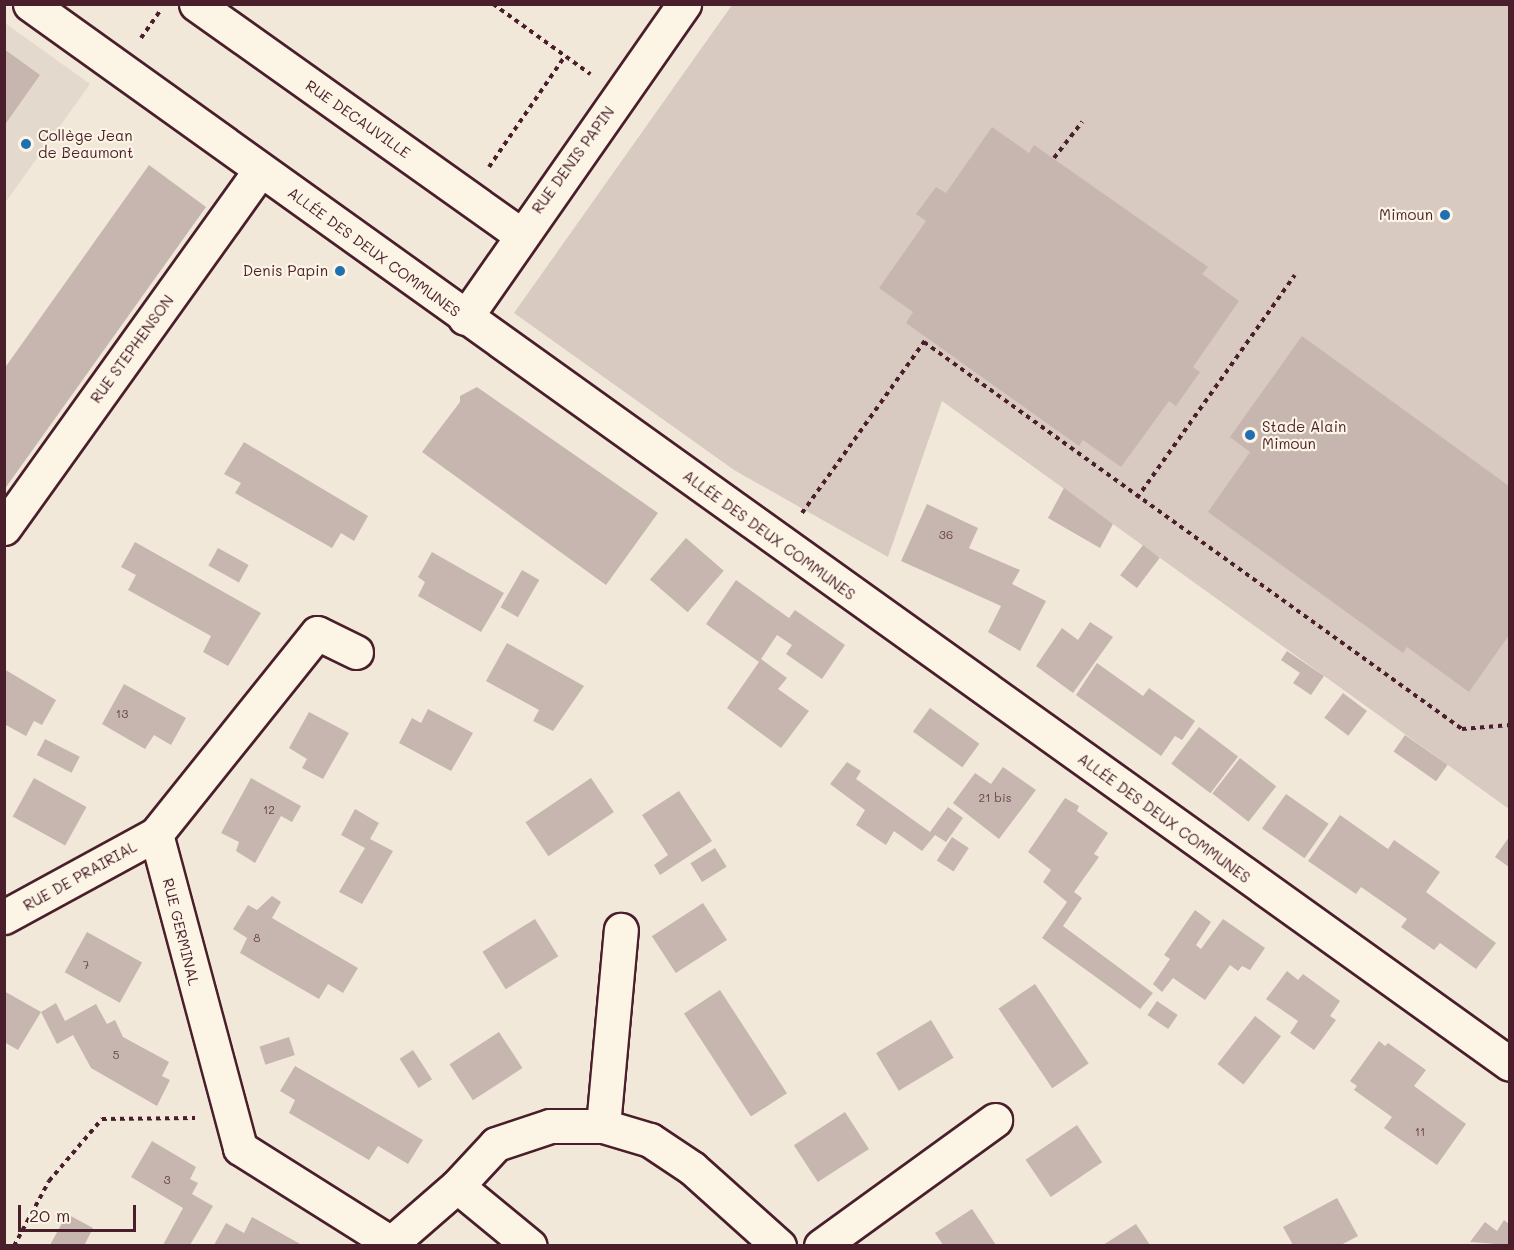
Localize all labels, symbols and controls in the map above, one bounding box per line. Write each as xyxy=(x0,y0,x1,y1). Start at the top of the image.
street label: RUE DECAUVILLE xyxy=(302,76,414,162)
street label: RUE DENIS PAPIN xyxy=(528,103,618,217)
place label: Collège Jean de Beaumont xyxy=(38,126,134,161)
marker: Collège Jean de Beaumont xyxy=(19,137,33,151)
street label: ALLÉE DES DEUX COMMUNES xyxy=(284,183,464,321)
place label: Mimoun xyxy=(1379,206,1433,224)
marker: Mimoun xyxy=(1438,208,1452,222)
place label: Denis Papin xyxy=(243,262,328,280)
marker: Denis Papin xyxy=(333,264,347,278)
street label: RUE STEPHENSON xyxy=(87,291,177,407)
place label: Stade Alain Mimoun xyxy=(1262,417,1346,452)
marker: Stade Alain Mimoun xyxy=(1243,428,1257,442)
street label: ALLÉE DES DEUX COMMUNES xyxy=(679,466,859,604)
house number: 36 xyxy=(939,528,953,542)
house number: 13 xyxy=(116,707,128,721)
street label: ALLÉE DES DEUX COMMUNES xyxy=(1074,749,1254,887)
house number: 21 bis xyxy=(978,791,1012,805)
house number: 12 xyxy=(263,803,275,817)
street label: RUE DE PRAIRIAL xyxy=(20,837,140,915)
street label: RUE GERMINAL xyxy=(159,876,203,988)
house number: 8 xyxy=(253,931,261,945)
house number: 7 xyxy=(83,958,89,972)
house number: 5 xyxy=(113,1048,119,1062)
house number: 11 xyxy=(1415,1125,1425,1139)
house number: 3 xyxy=(163,1173,171,1187)
scale bar xyxy=(21,1193,140,1231)
text: 20 m xyxy=(29,1203,70,1227)

